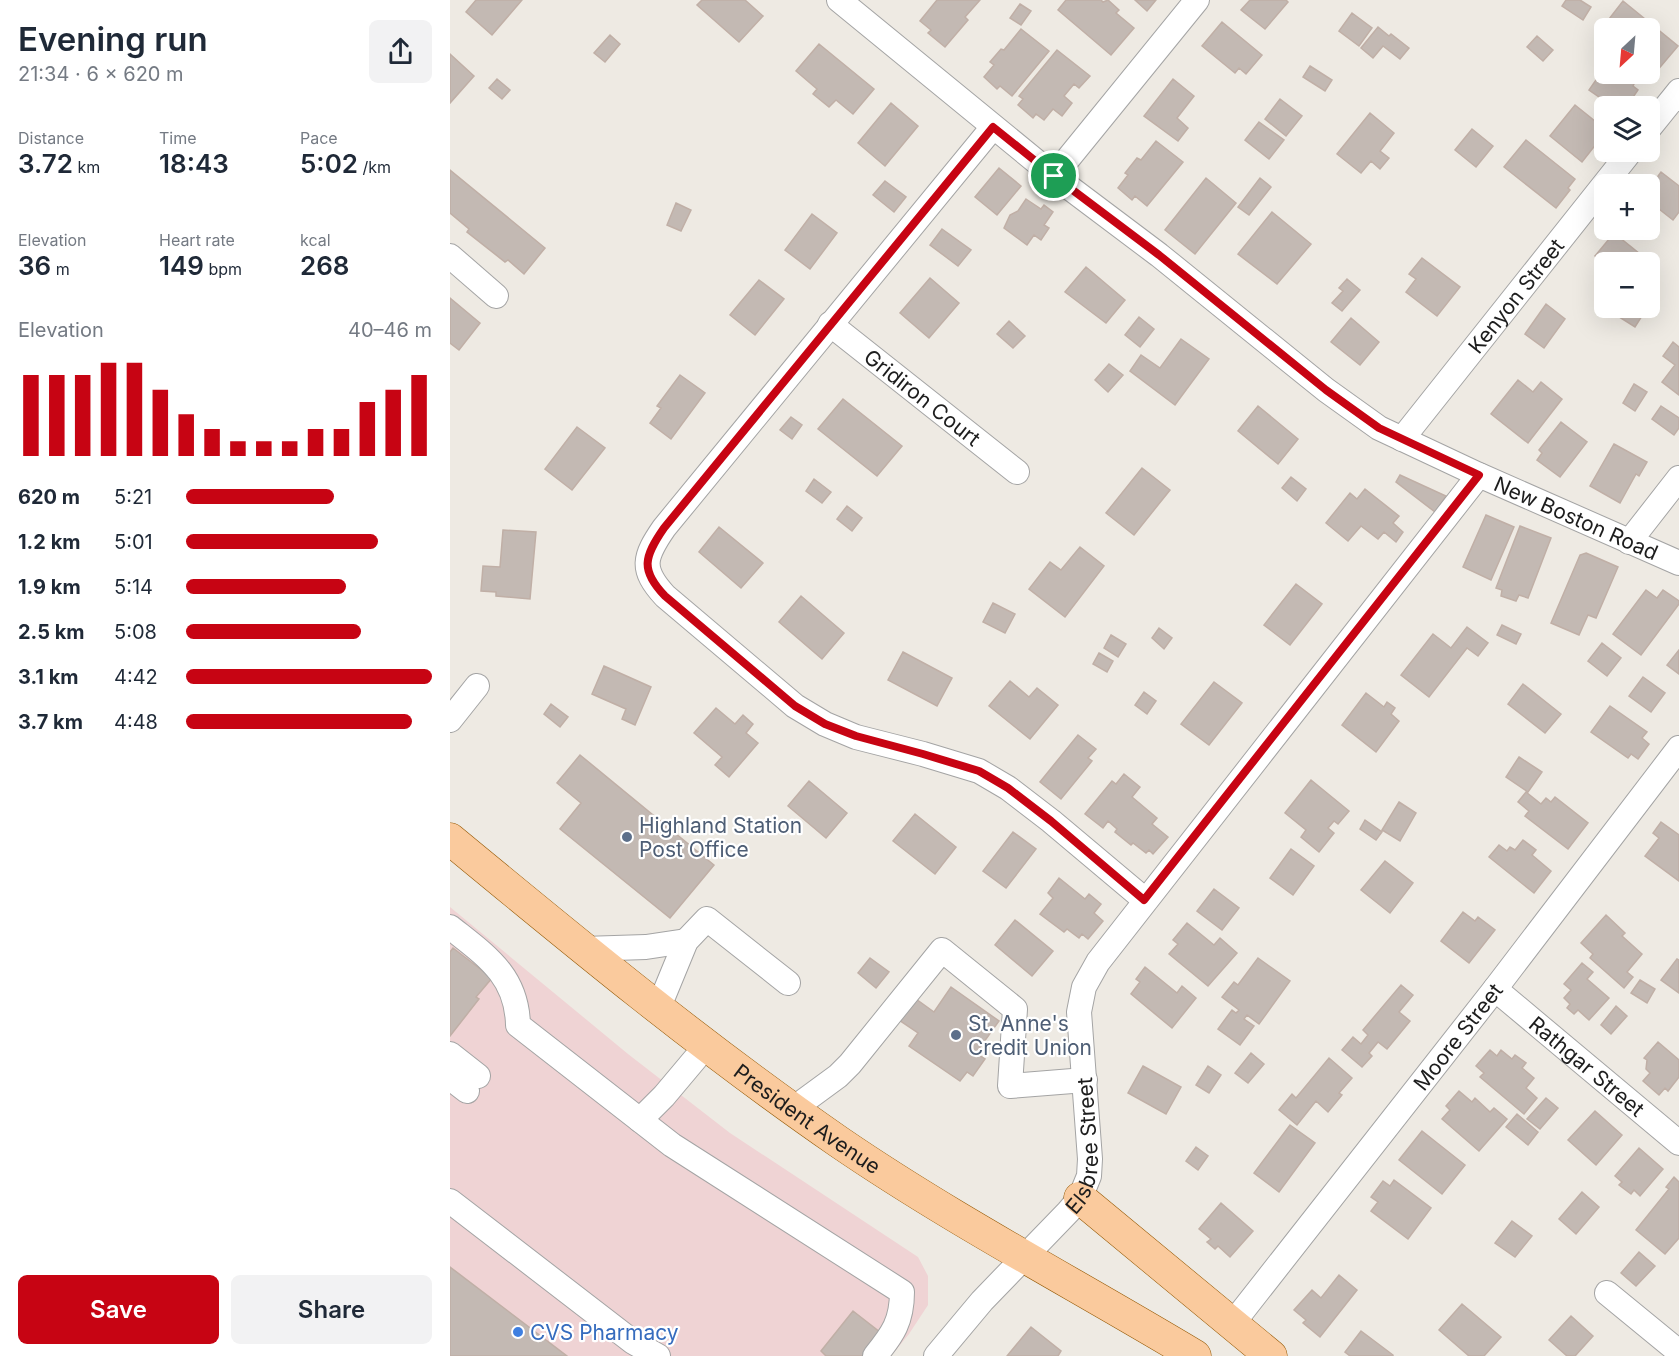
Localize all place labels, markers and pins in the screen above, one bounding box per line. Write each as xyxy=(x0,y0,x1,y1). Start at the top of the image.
pin xyxy=(1028,150,1079,201)
place label: Highland Station Post Office xyxy=(639,813,802,862)
marker: Highland Station Post Office xyxy=(620,830,634,844)
place label: St. Anne's Credit Union xyxy=(968,1011,1092,1060)
marker: St. Anne's Credit Union xyxy=(949,1028,963,1042)
place label: CVS Pharmacy xyxy=(530,1320,679,1345)
marker: CVS Pharmacy xyxy=(511,1325,525,1339)

